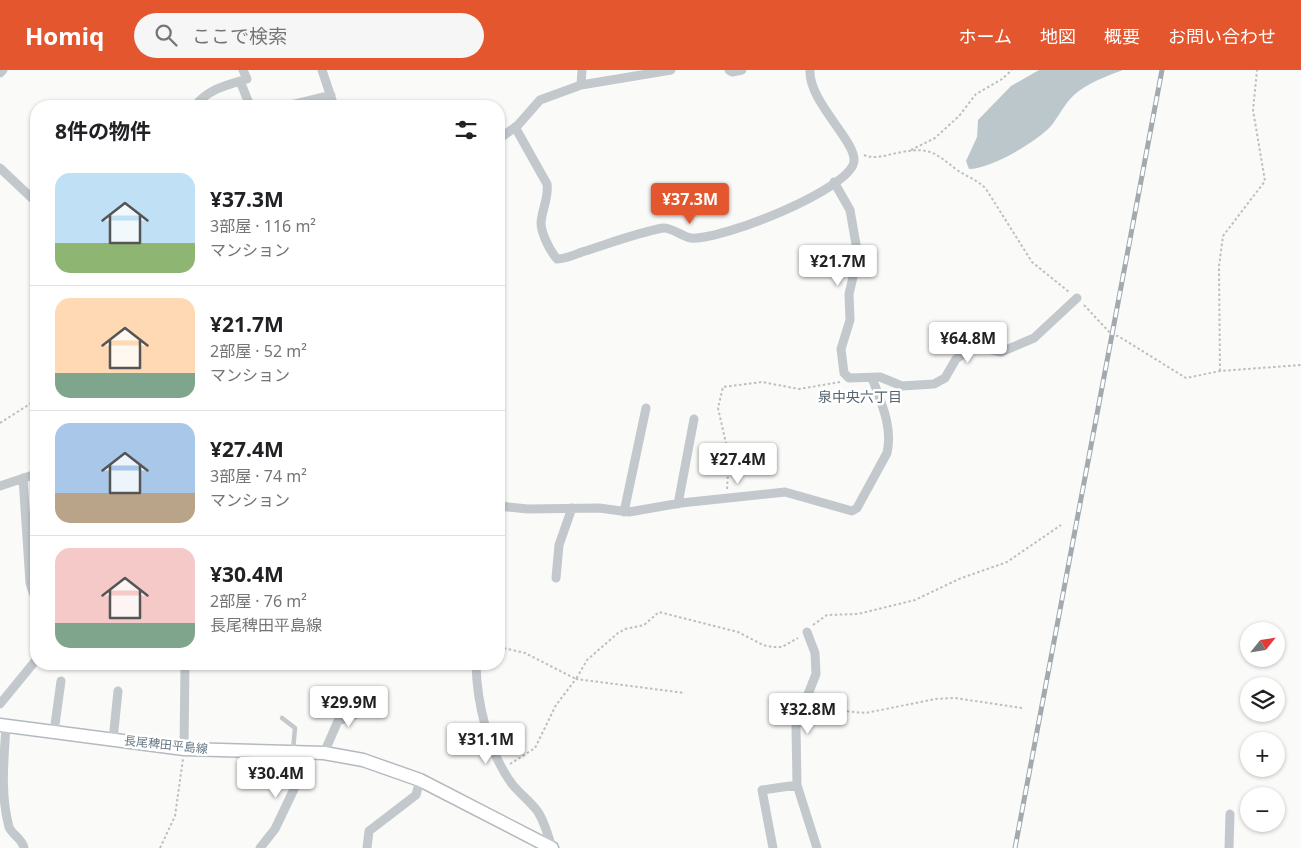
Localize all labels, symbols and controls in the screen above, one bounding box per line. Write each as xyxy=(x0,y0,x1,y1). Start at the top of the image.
search box xyxy=(134,13,484,58)
text: Homiq xyxy=(25,19,104,52)
icon: search xyxy=(152,21,180,49)
text: ここで検索 xyxy=(192,23,287,49)
text: ホーム xyxy=(959,24,1012,48)
text: 地図 xyxy=(1040,24,1076,48)
text: 概要 xyxy=(1104,24,1140,48)
text: お問い合わせ xyxy=(1168,24,1276,48)
icon: filters xyxy=(452,116,480,144)
text: 8件の物件 xyxy=(55,117,151,145)
pin: ¥37.3M xyxy=(649,182,731,225)
text: ¥37.3M xyxy=(210,185,284,213)
text: ¥37.3M xyxy=(662,188,718,210)
icon: home xyxy=(95,193,155,253)
text: 3部屋 · 116 m² xyxy=(210,215,316,237)
text: マンション xyxy=(210,239,290,261)
pin: ¥21.7M xyxy=(797,244,879,287)
text: ¥21.7M xyxy=(810,250,866,272)
text: ¥21.7M xyxy=(210,310,284,338)
icon: home xyxy=(95,318,155,378)
pin: ¥64.8M xyxy=(927,322,1009,364)
text: ¥64.8M xyxy=(940,327,996,349)
text: 2部屋 · 52 m² xyxy=(210,340,307,362)
text: マンション xyxy=(210,364,290,386)
district label: 泉中央六丁目 xyxy=(818,387,902,406)
text: ¥27.4M xyxy=(210,435,284,463)
pin: ¥27.4M xyxy=(697,442,779,485)
icon: home xyxy=(95,443,155,503)
text: ¥27.4M xyxy=(710,448,766,470)
text: 3部屋 · 74 m² xyxy=(210,465,307,487)
text: マンション xyxy=(210,489,290,511)
text: ¥30.4M xyxy=(210,560,284,588)
icon: home xyxy=(95,568,155,628)
text: 2部屋 · 76 m² xyxy=(210,590,307,612)
text: 長尾稗田平島線 xyxy=(210,614,322,636)
north arrow xyxy=(1240,622,1285,668)
map controls xyxy=(1240,622,1285,832)
button: layers xyxy=(1240,677,1285,722)
pin: ¥29.9M xyxy=(308,686,390,728)
text: ¥29.9M xyxy=(321,691,377,713)
pin: ¥32.8M xyxy=(767,692,849,735)
text: ¥32.8M xyxy=(780,698,836,720)
pin: ¥31.1M xyxy=(445,722,527,765)
text: ¥31.1M xyxy=(458,728,514,750)
street label: 長尾稗田平島線 xyxy=(123,732,209,757)
button: + xyxy=(1240,732,1285,777)
pin: ¥30.4M xyxy=(235,756,317,799)
text: ¥30.4M xyxy=(248,762,304,784)
button: − xyxy=(1240,787,1285,832)

